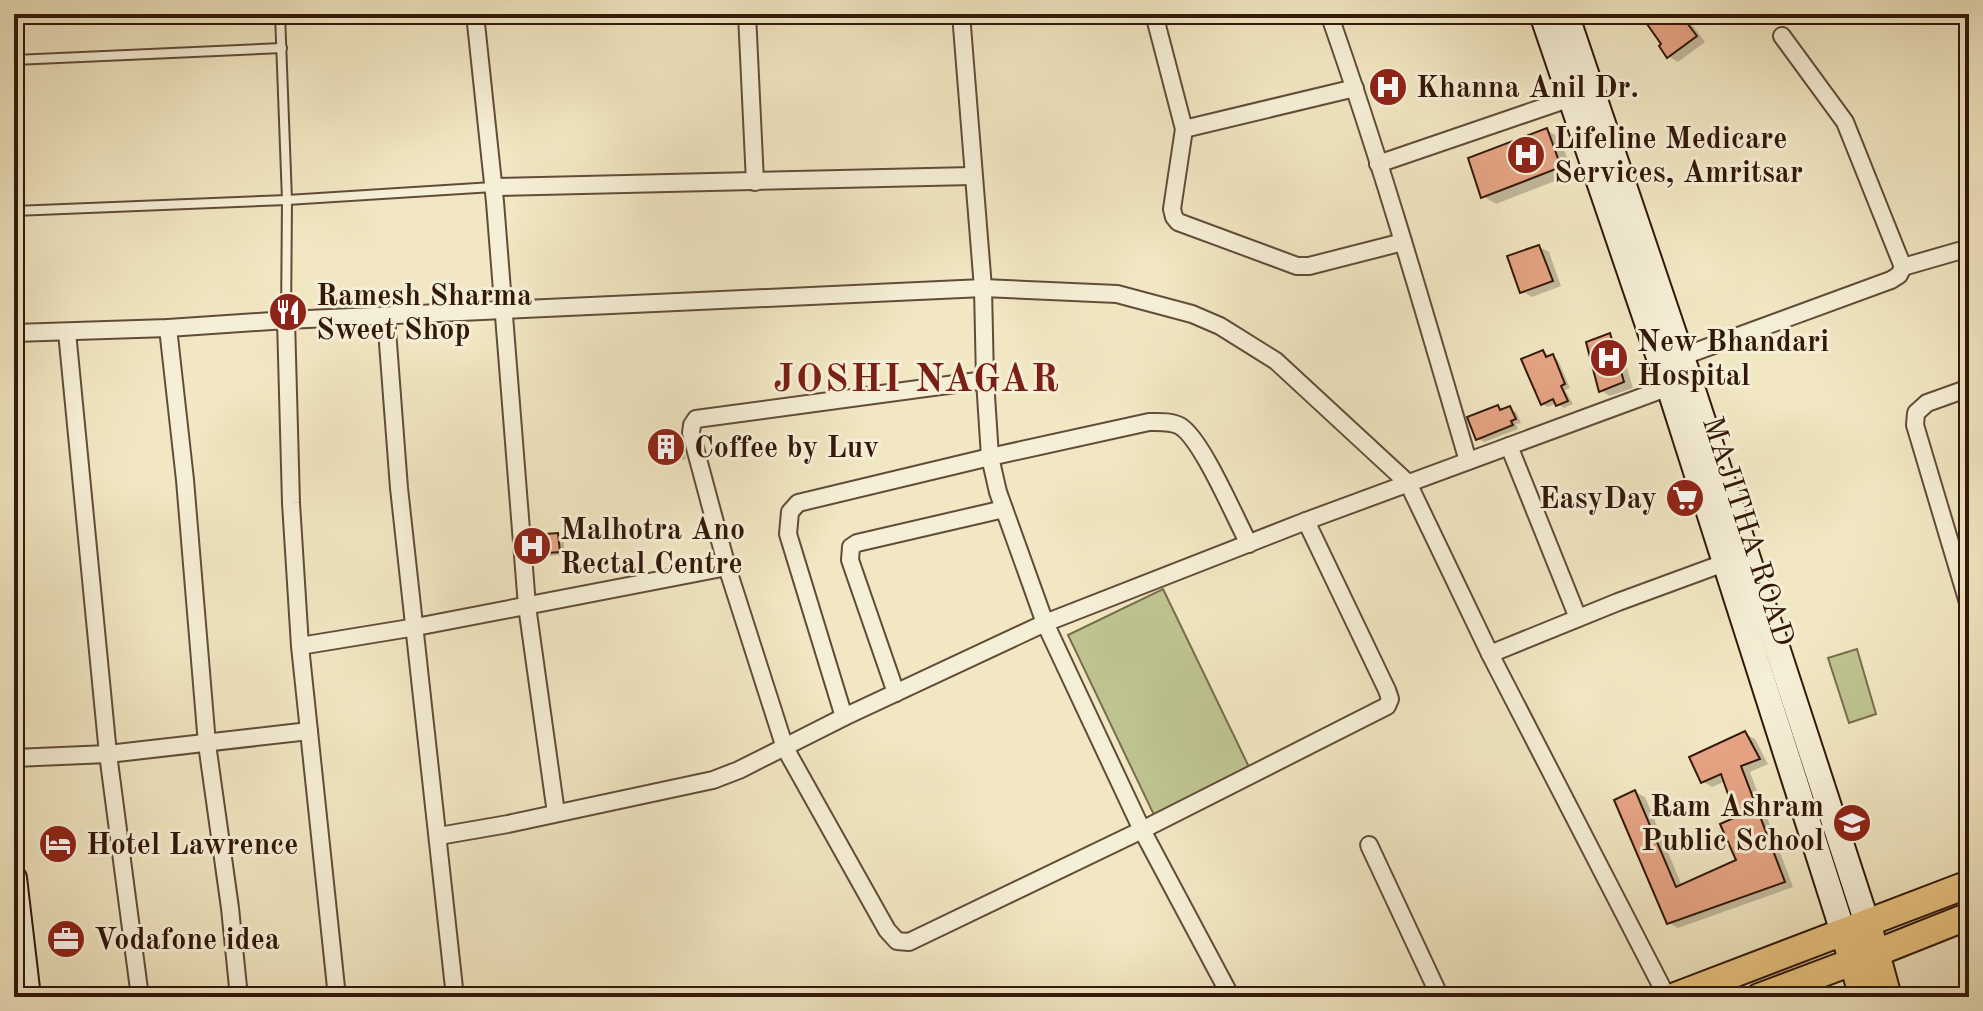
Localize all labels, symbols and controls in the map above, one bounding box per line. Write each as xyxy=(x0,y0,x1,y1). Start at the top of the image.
hospital icon: Khanna Anil Dr. xyxy=(1367,66,1409,108)
place label: Khanna Anil Dr. xyxy=(1416,74,1639,104)
place label: Lifeline Medicare Services, Amritsar xyxy=(1554,125,1803,189)
hospital icon: Lifeline Medicare Services, Amritsar xyxy=(1505,134,1547,176)
place label: Ramesh Sharma Sweet Shop xyxy=(316,282,532,346)
restaurant icon: Ramesh Sharma Sweet Shop xyxy=(267,291,309,333)
place label: New Bhandari Hospital xyxy=(1637,328,1829,392)
hospital icon: New Bhandari Hospital xyxy=(1588,337,1630,379)
district label: JOSHI NAGAR xyxy=(773,362,1061,400)
street label: MAJITHA ROAD xyxy=(1696,413,1798,650)
building icon: Coffee by Luv xyxy=(645,426,687,468)
place label: Coffee by Luv xyxy=(694,434,879,464)
supermarket icon: EasyDay xyxy=(1664,477,1706,519)
place label: EasyDay xyxy=(1539,485,1657,515)
place label: Malhotra Ano Rectal Centre xyxy=(560,516,745,580)
hospital icon: Malhotra Ano Rectal Centre xyxy=(511,525,553,567)
place label: Ram Ashram Public School xyxy=(1641,793,1824,857)
school or university icon: Ram Ashram Public School xyxy=(1831,802,1873,844)
hotel icon: Hotel Lawrence xyxy=(37,823,79,865)
place label: Hotel Lawrence xyxy=(86,831,299,861)
office icon: Vodafone idea xyxy=(45,918,87,960)
place label: Vodafone idea xyxy=(94,926,280,956)

